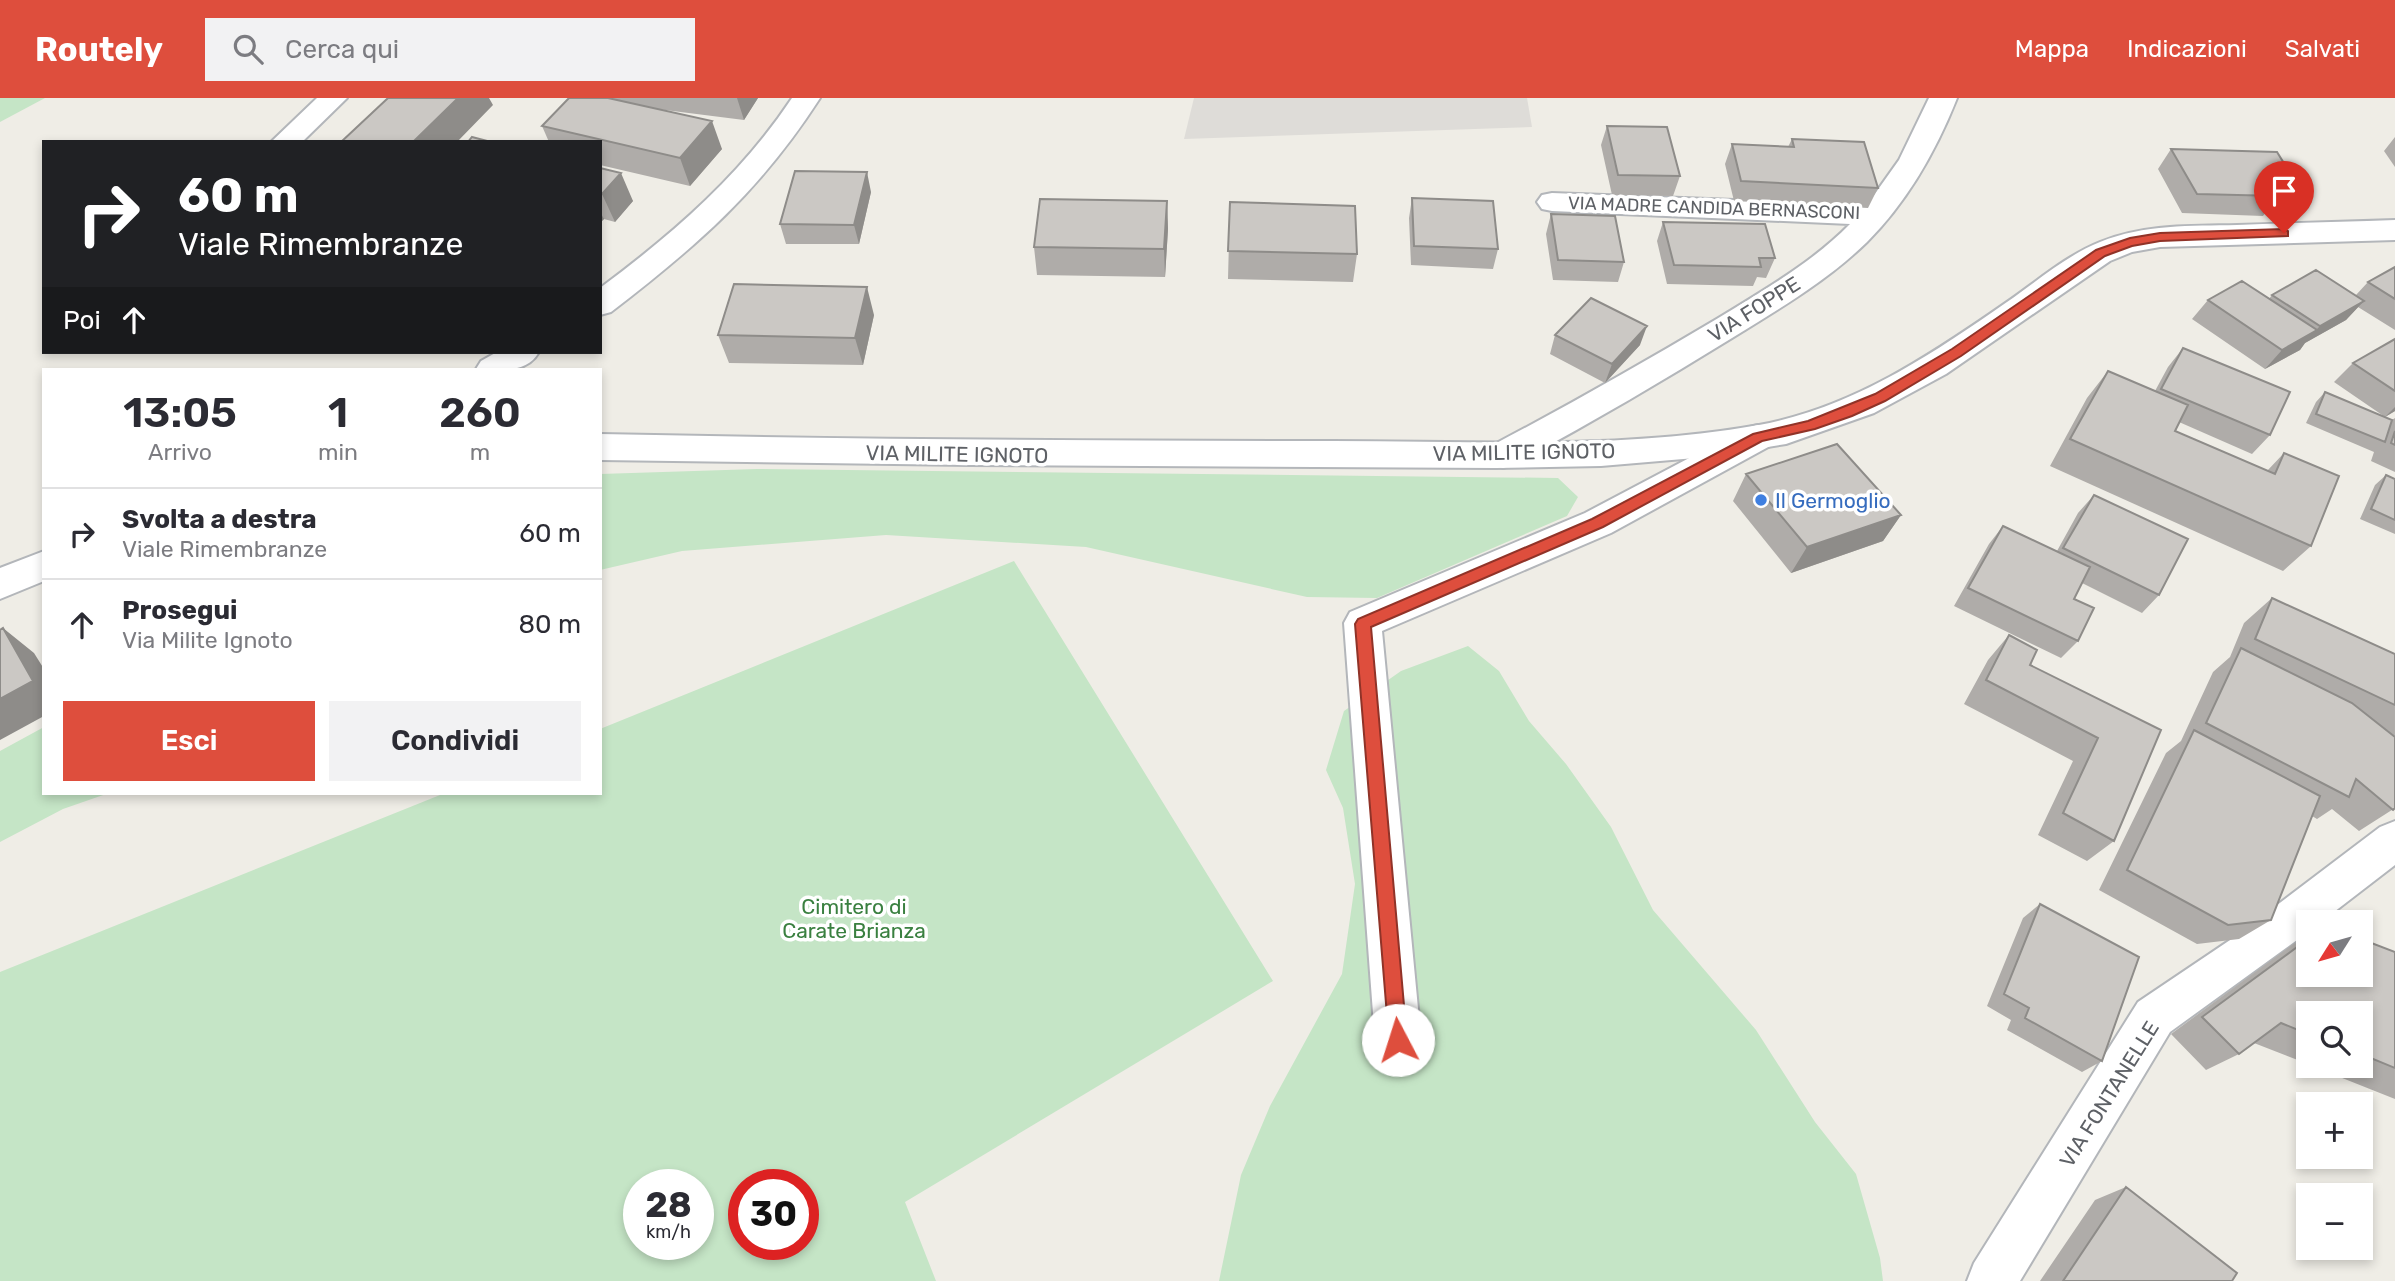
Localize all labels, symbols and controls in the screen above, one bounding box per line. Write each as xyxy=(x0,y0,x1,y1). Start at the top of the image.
search box xyxy=(205,18,695,81)
text: Routely xyxy=(35,30,163,69)
icon: search xyxy=(229,30,267,68)
text: Cerca qui xyxy=(285,34,399,65)
text: Mappa xyxy=(2015,35,2089,63)
text: Indicazioni xyxy=(2127,35,2247,63)
text: Salvati xyxy=(2285,35,2360,63)
pin xyxy=(2254,161,2314,233)
text: 60 m xyxy=(178,166,299,224)
icon: right xyxy=(63,168,154,259)
icon: arrive xyxy=(2265,172,2303,210)
street label: VIA MADRE CANDIDA BERNASCONI xyxy=(1568,192,1860,224)
text: Viale Rimembranze xyxy=(178,225,463,263)
street label: VIA FOPPE xyxy=(1703,271,1805,347)
icon: ahead xyxy=(115,301,153,339)
text: Poi xyxy=(63,305,101,336)
text: 13:05 xyxy=(123,388,237,438)
text: 1 xyxy=(328,388,348,438)
text: 260 xyxy=(439,388,521,438)
text: Arrivo xyxy=(148,438,212,466)
text: min xyxy=(318,438,358,466)
text: m xyxy=(470,438,490,466)
street label: VIA MILITE IGNOTO xyxy=(1432,438,1616,466)
street label: VIA MILITE IGNOTO xyxy=(865,440,1049,468)
place label: Il Germoglio xyxy=(1775,488,1891,513)
marker: Il Germoglio xyxy=(1753,492,1769,508)
text: Svolta a destra xyxy=(122,504,317,535)
icon: right xyxy=(63,515,101,553)
text: 60 m xyxy=(519,518,581,549)
text: Viale Rimembranze xyxy=(122,535,327,563)
text: Prosegui xyxy=(122,595,238,626)
icon: ahead xyxy=(63,606,101,644)
text: 80 m xyxy=(518,609,581,640)
text: Via Milite Ignoto xyxy=(122,626,293,654)
button: Esci xyxy=(63,701,315,781)
button: Condividi xyxy=(329,701,581,781)
park label: Cimitero di Carate Brianza xyxy=(782,894,926,943)
north arrow xyxy=(2296,910,2373,987)
map controls xyxy=(2296,910,2373,1260)
button: search xyxy=(2296,1001,2373,1078)
position arrow xyxy=(1361,1003,1435,1077)
street label: VIA FONTANELLE xyxy=(2054,1016,2164,1172)
button: + xyxy=(2296,1092,2373,1169)
speed limit sign: 30 xyxy=(728,1169,819,1260)
button: − xyxy=(2296,1183,2373,1260)
text: 28 xyxy=(645,1184,692,1226)
text: km/h xyxy=(646,1221,691,1243)

